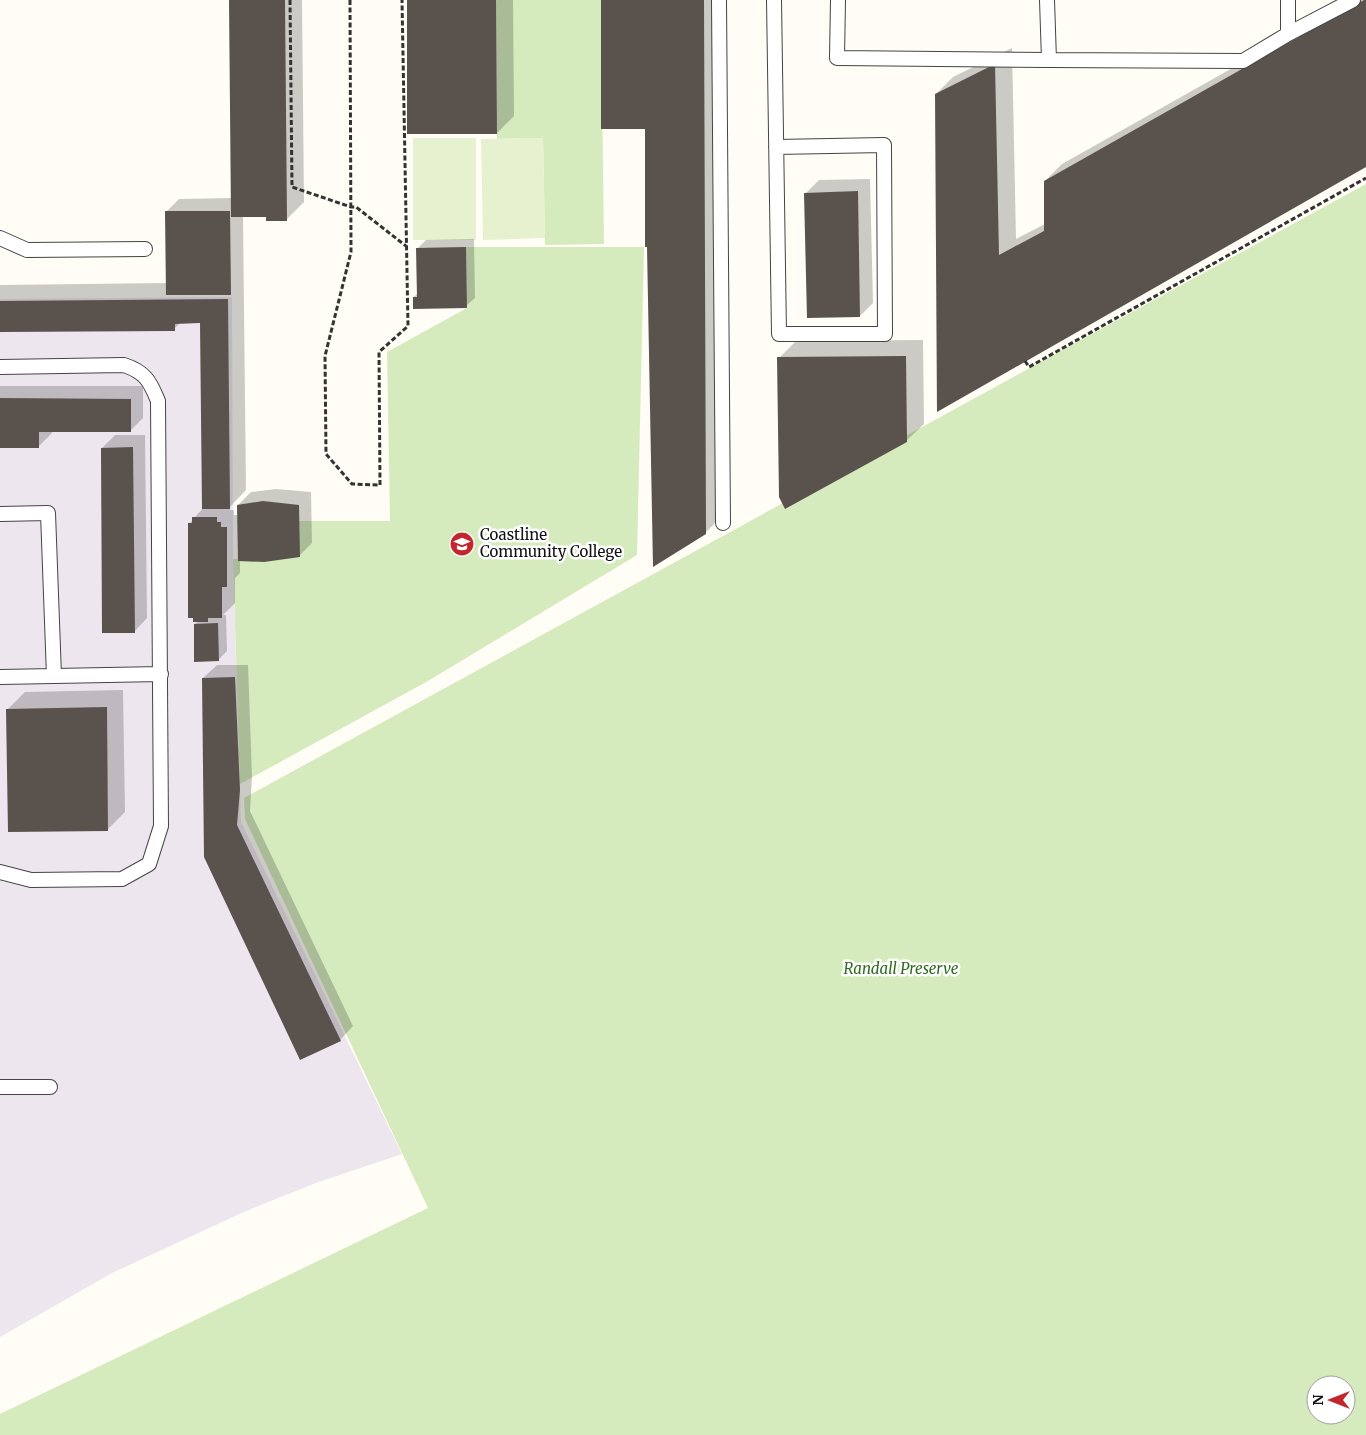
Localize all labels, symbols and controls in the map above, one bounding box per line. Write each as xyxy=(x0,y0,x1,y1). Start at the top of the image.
place label: Coastline Community College xyxy=(480,525,622,561)
school or university icon: Coastline Community College xyxy=(449,531,475,557)
park label: Randall Preserve xyxy=(844,959,959,978)
north arrow xyxy=(1306,1375,1356,1425)
text: N xyxy=(1309,1394,1327,1406)

